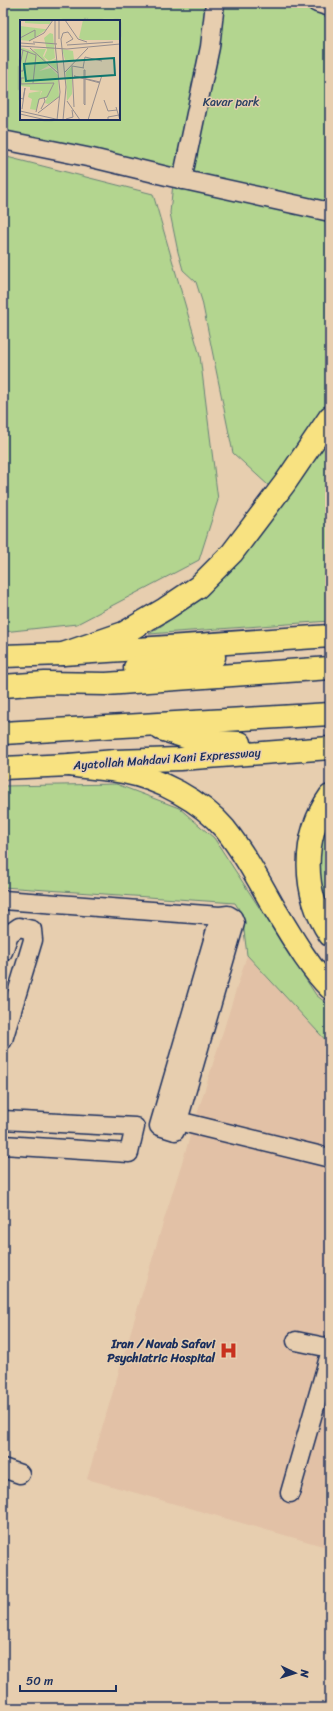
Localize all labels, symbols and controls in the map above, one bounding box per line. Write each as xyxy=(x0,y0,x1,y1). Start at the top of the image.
inset map xyxy=(20,20,120,120)
park label: Kavar park xyxy=(203,91,260,113)
street label: Ayatollah Mahdavi Kani Expressway xyxy=(72,741,262,777)
place label: Iran / Navab Safavi Psychiatric Hospital xyxy=(107,1333,216,1369)
hospital icon: Iran / Navab Safavi Psychiatric Hospital xyxy=(218,1341,238,1361)
north arrow xyxy=(275,1653,315,1693)
scale bar xyxy=(20,1667,116,1693)
text: N xyxy=(295,1668,314,1679)
text: 50 m xyxy=(26,1670,53,1692)

